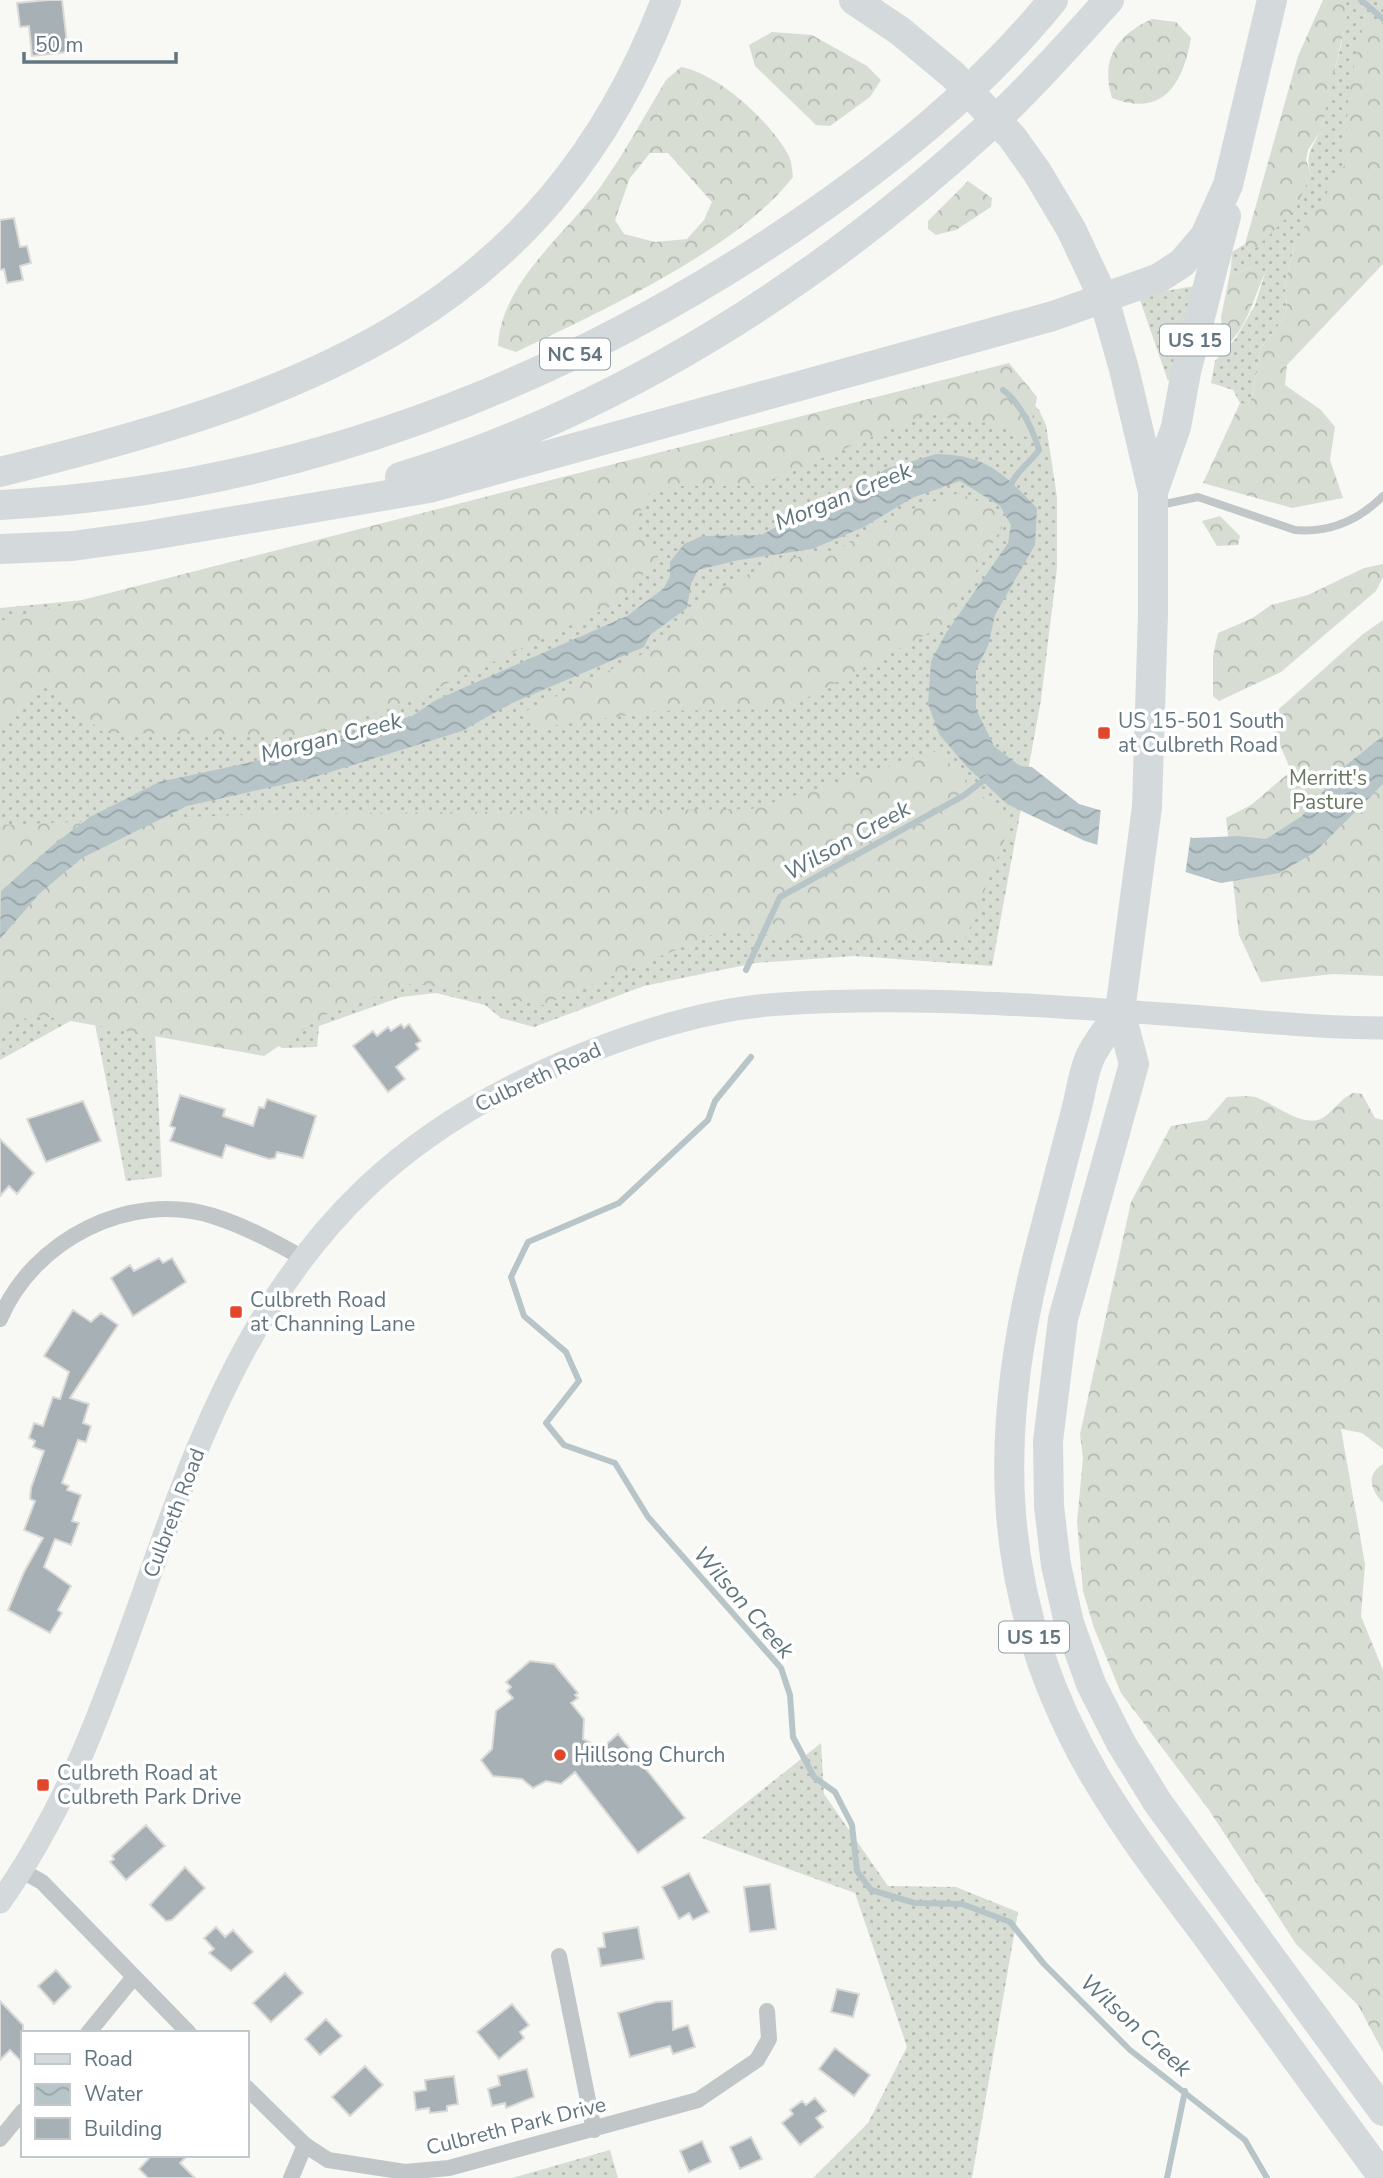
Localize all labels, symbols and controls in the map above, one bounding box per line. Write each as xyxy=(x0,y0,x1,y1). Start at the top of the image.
scale bar xyxy=(24,21,177,65)
text: 50 m xyxy=(35,31,84,59)
road number: US 15 xyxy=(1160,324,1230,356)
road number: NC 54 xyxy=(540,338,610,370)
water label: Morgan Creek xyxy=(770,455,917,538)
water label: Morgan Creek xyxy=(257,705,406,770)
place label: US 15-501 South at Culbreth Road xyxy=(1118,707,1285,759)
marker: US 15-501 South at Culbreth Road xyxy=(1096,725,1112,741)
park label: Merritt's Pasture xyxy=(1289,764,1367,816)
water label: Wilson Creek xyxy=(779,793,916,888)
street label: Culbreth Road xyxy=(470,1036,606,1118)
place label: Culbreth Road at Channing Lane xyxy=(250,1286,415,1338)
marker: Culbreth Road at Channing Lane xyxy=(228,1304,244,1320)
street label: Culbreth Road xyxy=(137,1444,211,1582)
water label: Wilson Creek xyxy=(686,1539,801,1666)
road number: US 15 xyxy=(999,1622,1069,1652)
place label: Hillsong Church xyxy=(574,1741,725,1769)
marker: Hillsong Church xyxy=(552,1747,568,1763)
place label: Culbreth Road at Culbreth Park Drive xyxy=(57,1759,242,1811)
marker: Culbreth Road at Culbreth Park Drive xyxy=(35,1777,51,1793)
water label: Wilson Creek xyxy=(1073,1967,1198,2084)
legend xyxy=(21,2031,248,2157)
text: Road xyxy=(84,2045,133,2073)
text: Water xyxy=(84,2080,143,2108)
street label: Culbreth Park Drive xyxy=(423,2090,609,2162)
text: Building xyxy=(84,2115,162,2143)

